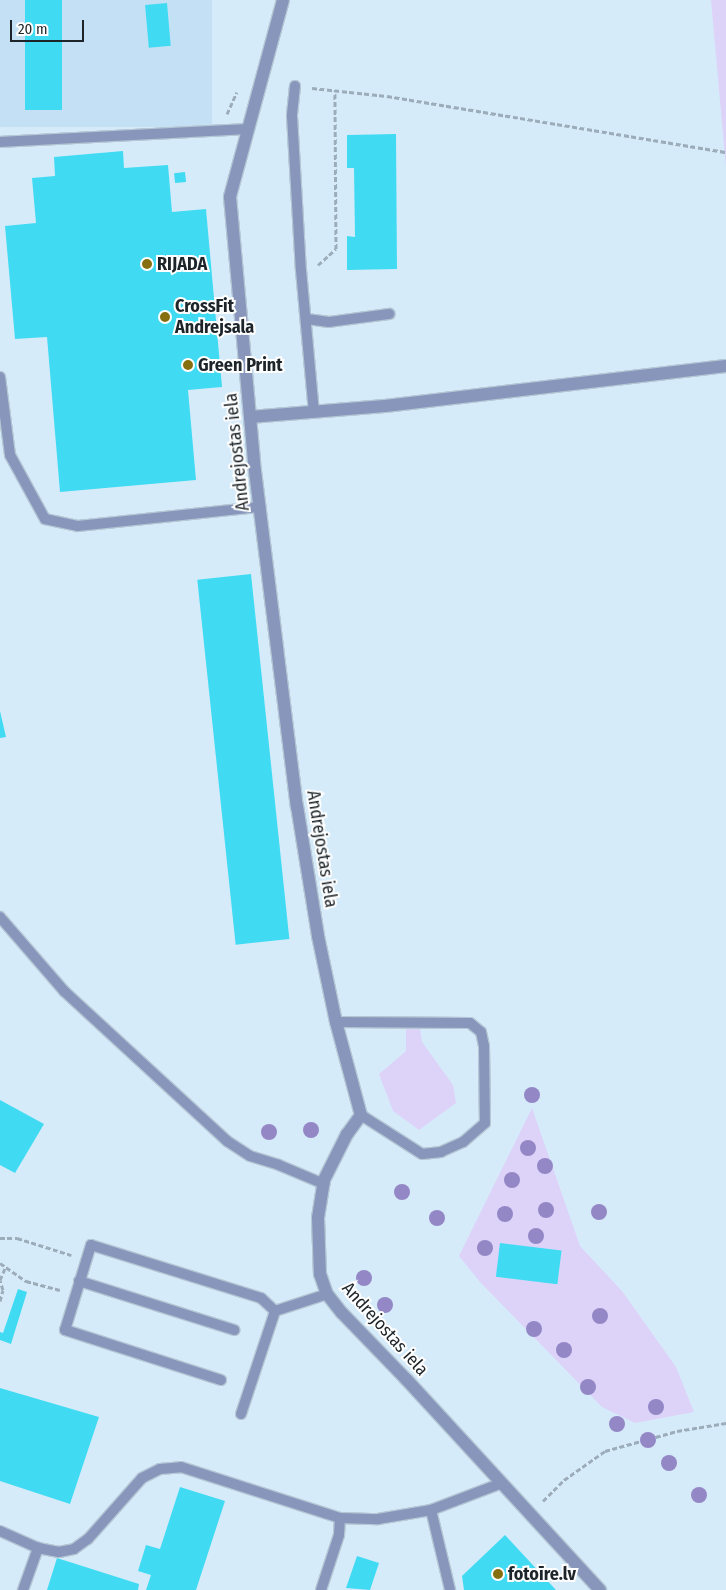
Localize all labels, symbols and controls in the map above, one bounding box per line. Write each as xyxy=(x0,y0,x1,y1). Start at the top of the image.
scale bar xyxy=(12,10,86,42)
text: 20 m xyxy=(18,20,48,38)
place label: RIJADA xyxy=(157,253,207,275)
marker: RIJADA xyxy=(141,258,153,270)
place label: CrossFit Andrejsala xyxy=(175,296,254,338)
marker: CrossFit Andrejsala xyxy=(159,311,171,323)
place label: Green Print xyxy=(198,354,283,376)
marker: Green Print xyxy=(182,359,194,371)
street label: Andrejostas iela xyxy=(220,392,254,512)
street label: Andrejostas iela xyxy=(302,789,342,909)
street label: Andrejostas iela xyxy=(337,1278,433,1380)
place label: fotoīre.lv xyxy=(508,1563,576,1585)
marker: fotoīre.lv xyxy=(492,1568,504,1580)

